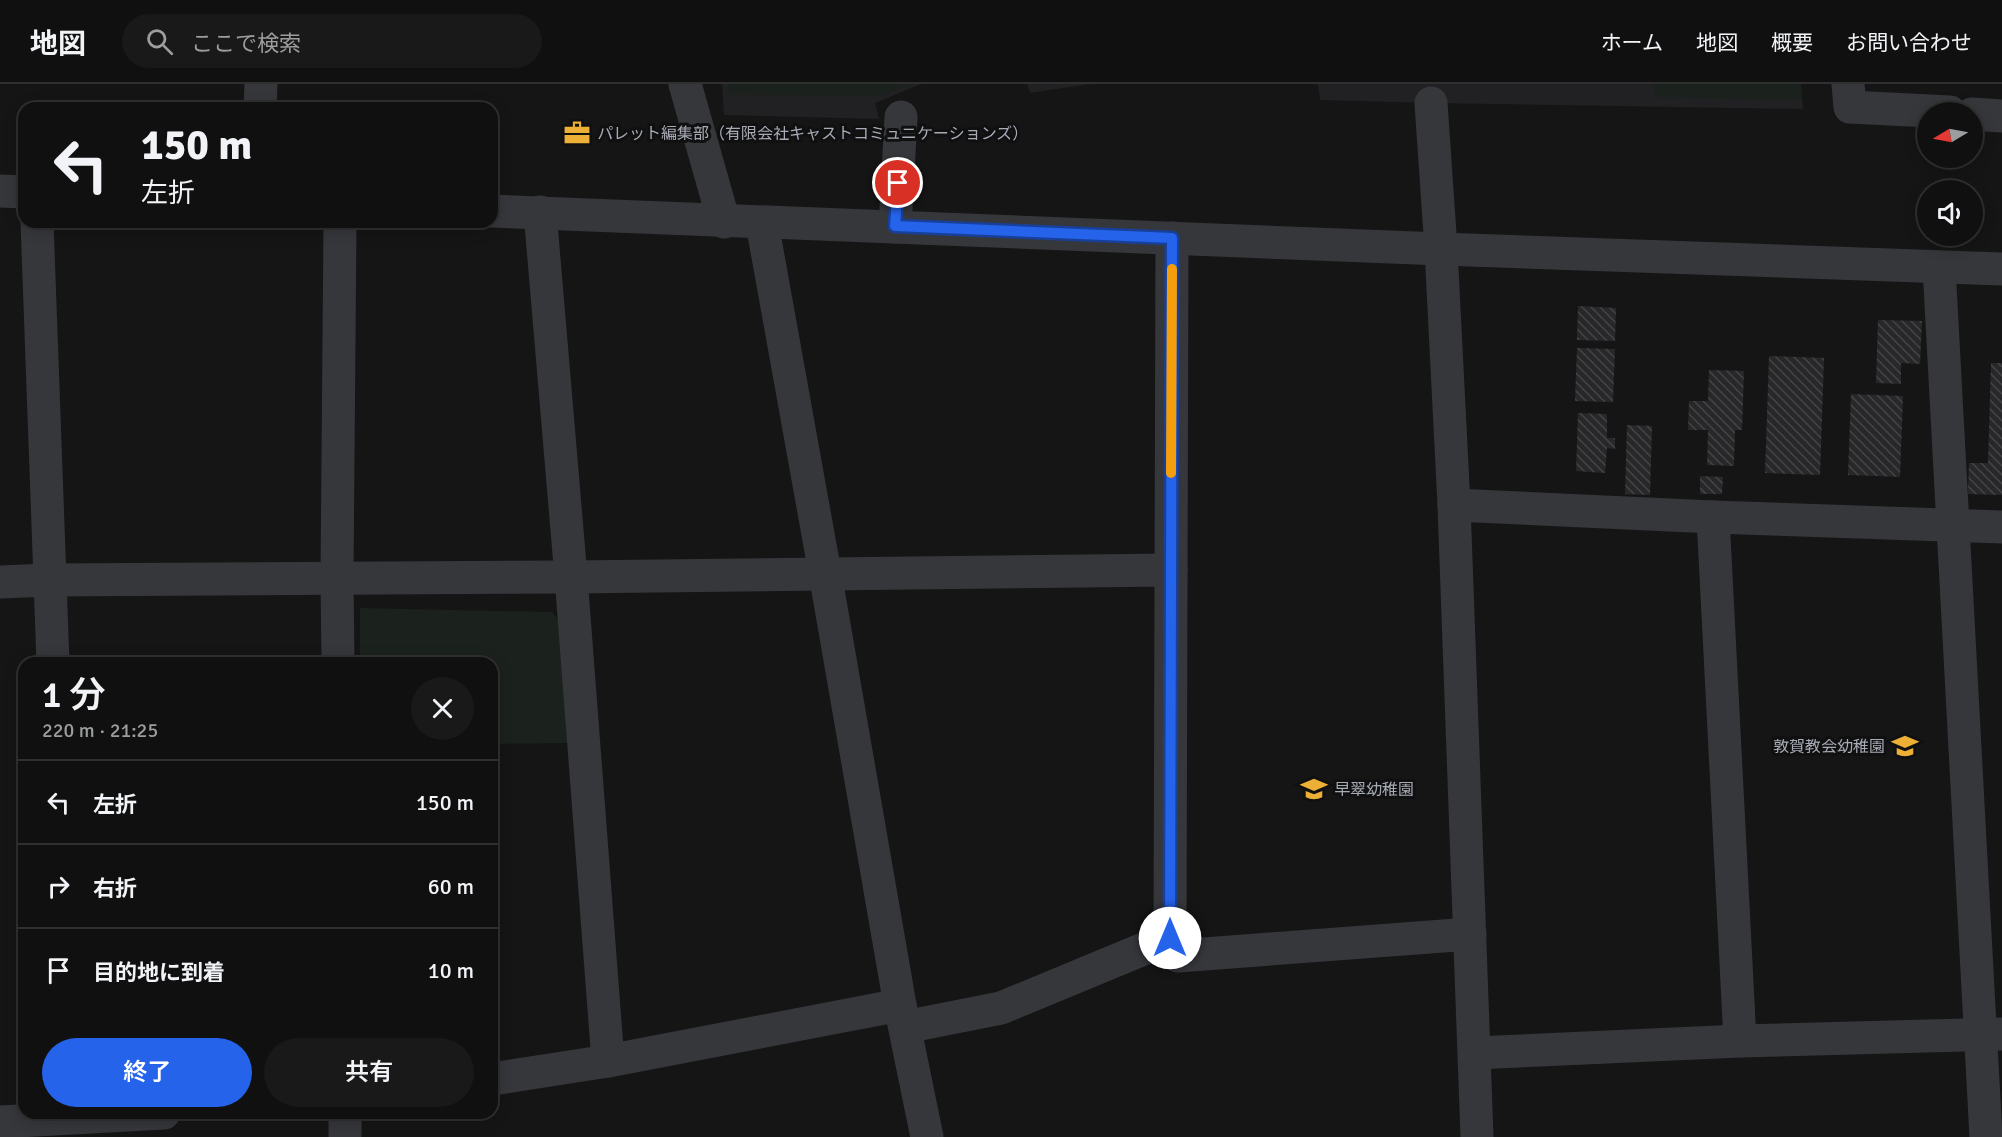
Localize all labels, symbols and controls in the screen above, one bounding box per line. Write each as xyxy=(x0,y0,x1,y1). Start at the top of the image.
search box xyxy=(122,14,542,68)
icon: search xyxy=(143,25,176,58)
text: 地図 xyxy=(30,27,86,61)
text: ここで検索 xyxy=(191,30,301,57)
text: ホーム xyxy=(1601,30,1663,56)
text: 地図 xyxy=(1696,30,1738,56)
text: 概要 xyxy=(1771,30,1813,56)
text: お問い合わせ xyxy=(1846,30,1972,56)
north arrow xyxy=(1917,102,1983,168)
map controls xyxy=(1917,102,1983,246)
office icon: パレット編集部（有限会社キャストコミュニケーションズ） xyxy=(562,118,592,148)
text: 150 m xyxy=(141,120,252,171)
place label: パレット編集部（有限会社キャストコミュニケーションズ） xyxy=(597,124,1028,144)
icon: left xyxy=(42,126,120,204)
pin xyxy=(872,157,923,208)
icon: arrive xyxy=(881,166,914,199)
text: 左折 xyxy=(141,177,195,210)
button: sound xyxy=(1917,180,1983,246)
text: 1 分 xyxy=(42,673,105,718)
button: close xyxy=(411,677,474,740)
text: 220 m · 21:25 xyxy=(42,718,158,743)
school or university icon: 敦賀教会幼稚園 xyxy=(1890,731,1920,761)
place label: 敦賀教会幼稚園 xyxy=(1773,737,1885,757)
school or university icon: 早翠幼稚園 xyxy=(1299,774,1329,804)
place label: 早翠幼稚園 xyxy=(1334,780,1414,800)
icon: left xyxy=(42,786,75,819)
text: 150 m xyxy=(416,789,474,816)
text: 左折 xyxy=(93,791,137,818)
icon: right xyxy=(42,870,75,903)
text: 60 m xyxy=(428,873,474,900)
text: 右折 xyxy=(93,875,137,902)
position arrow xyxy=(1138,906,1202,970)
icon: arrive xyxy=(42,954,75,987)
text: 10 m xyxy=(428,957,474,984)
text: 目的地に到着 xyxy=(93,959,225,986)
button: 終了 xyxy=(42,1038,252,1107)
button: 共有 xyxy=(264,1038,474,1107)

